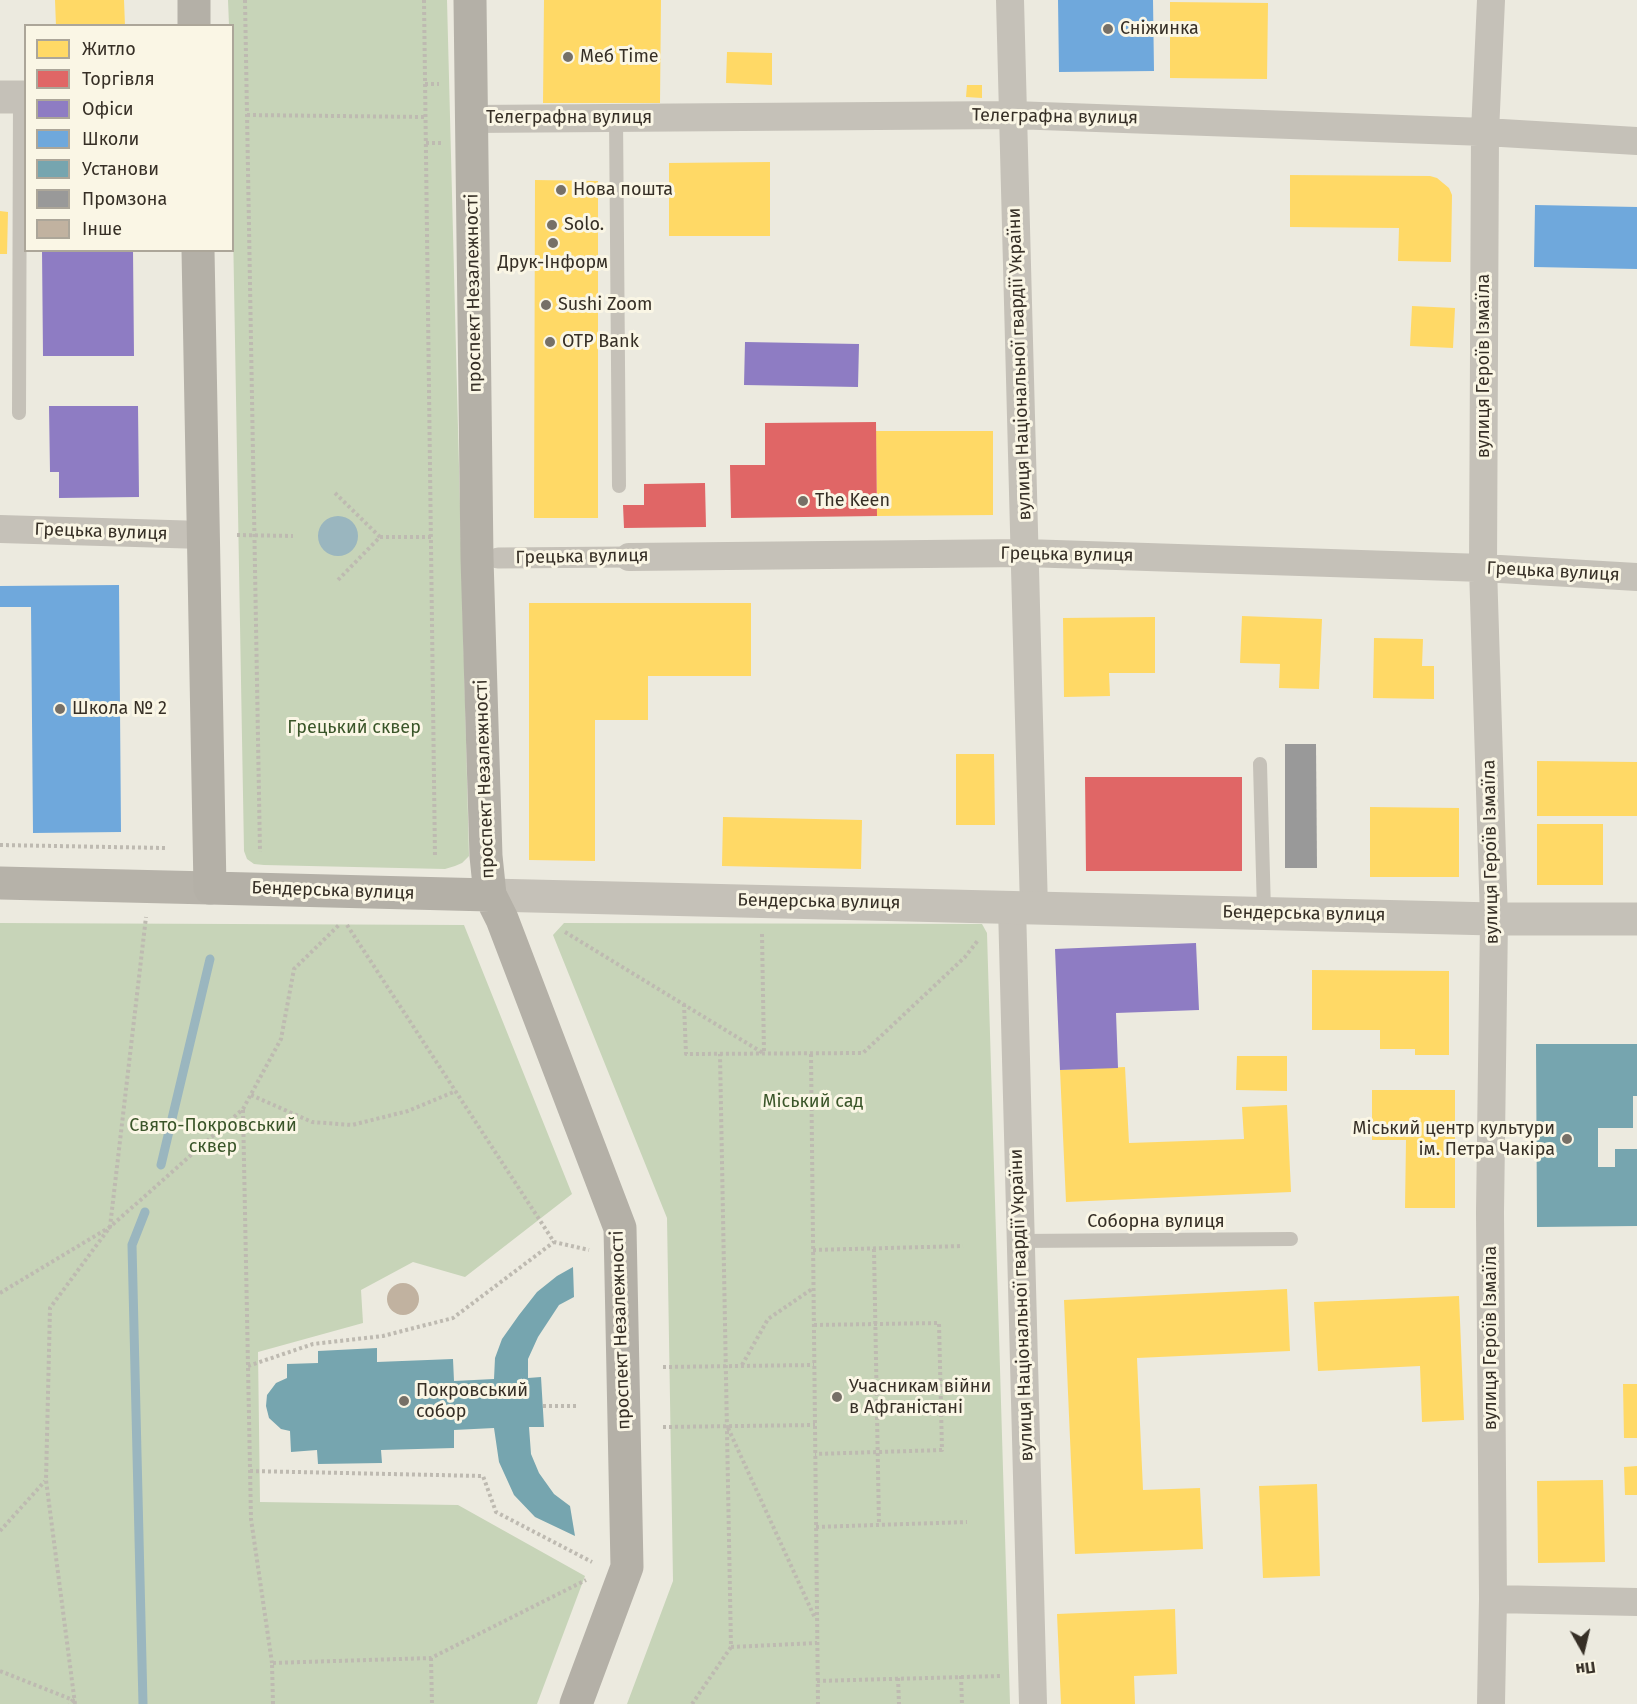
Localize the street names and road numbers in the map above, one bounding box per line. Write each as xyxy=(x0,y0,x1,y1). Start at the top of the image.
street label: Телеграфна вулиця xyxy=(972,105,1138,129)
street label: Телеграфна вулиця xyxy=(486,107,652,129)
street label: проспект Незалежності xyxy=(461,193,487,393)
street label: вулиця Національної гвардії України xyxy=(1004,207,1036,521)
street label: вулиця Героїв Ізмаїла xyxy=(1473,274,1495,458)
street label: Грецька вулиця xyxy=(34,519,168,545)
street label: Грецька вулиця xyxy=(1000,543,1134,567)
street label: Грецька вулиця xyxy=(515,545,649,569)
street label: Грецька вулиця xyxy=(1486,558,1620,586)
street label: проспект Незалежності xyxy=(471,679,499,879)
street label: вулиця Героїв Ізмаїла xyxy=(1479,759,1503,945)
street label: Бендерська вулиця xyxy=(251,877,415,905)
street label: Бендерська вулиця xyxy=(737,890,901,914)
street label: Бендерська вулиця xyxy=(1222,902,1386,926)
street label: вулиця Національної гвардії України xyxy=(1006,1148,1038,1462)
street label: Соборна вулиця xyxy=(1087,1211,1225,1233)
street label: проспект Незалежності xyxy=(607,1230,635,1430)
street label: вулиця Героїв Ізмаїла xyxy=(1480,1246,1502,1430)

